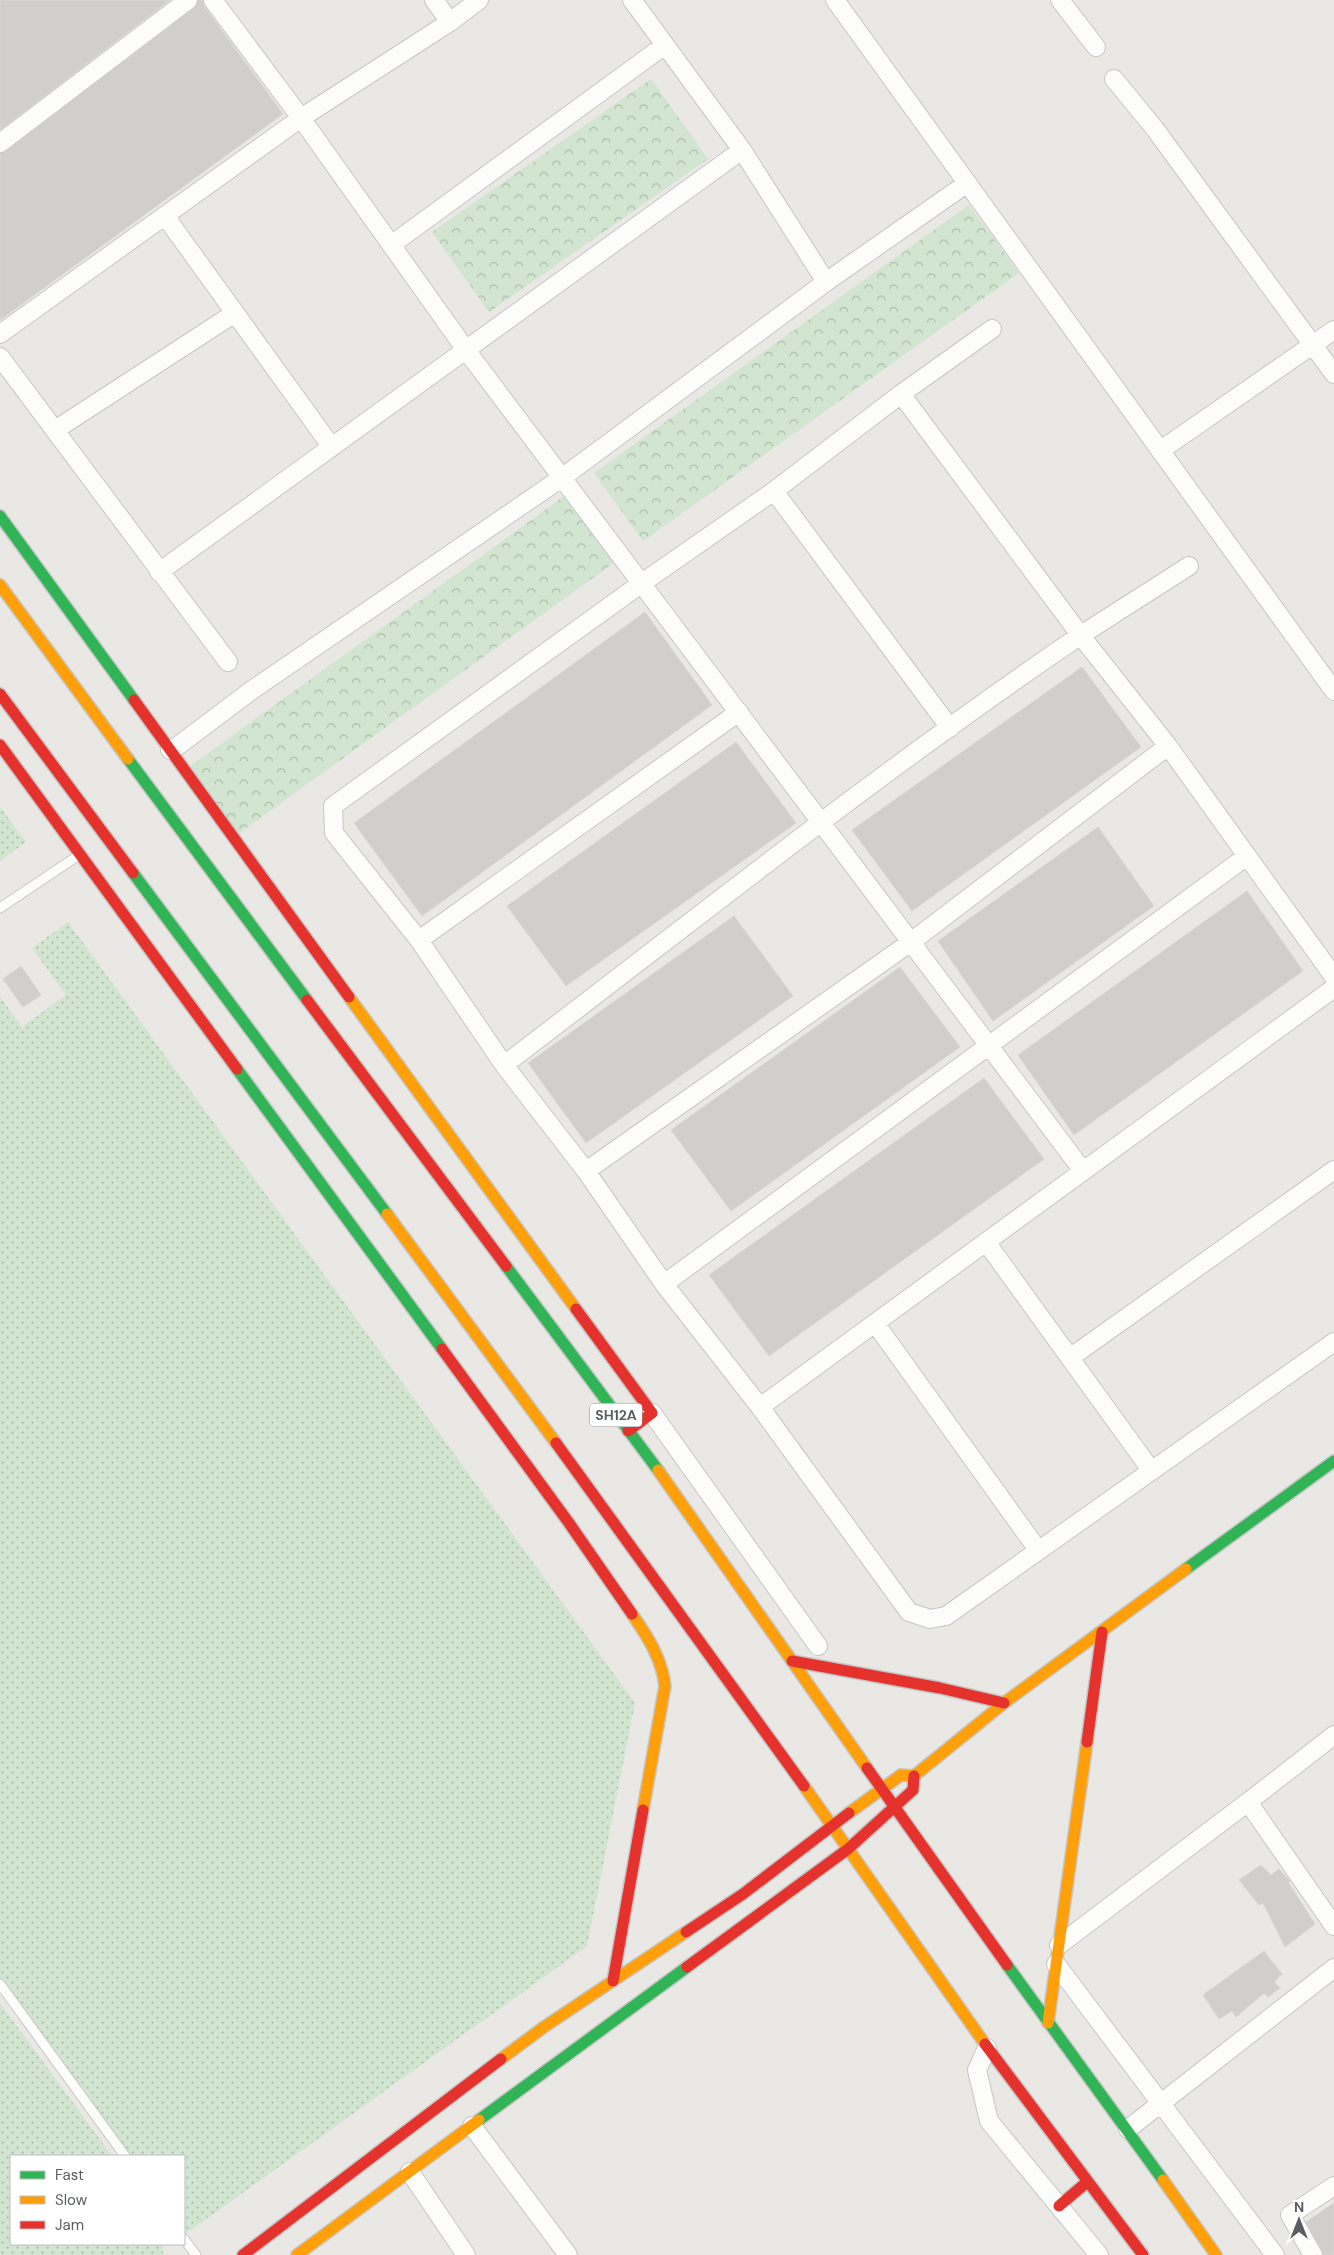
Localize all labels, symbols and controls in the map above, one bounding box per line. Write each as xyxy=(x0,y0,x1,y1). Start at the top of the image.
road number: SH12A xyxy=(590,1404,642,1426)
legend xyxy=(10,2155,185,2245)
text: Fast xyxy=(55,2165,84,2185)
text: Slow xyxy=(55,2190,88,2210)
north arrow xyxy=(1274,2195,1324,2245)
text: N xyxy=(1294,2198,1304,2216)
text: Jam xyxy=(55,2215,84,2235)

